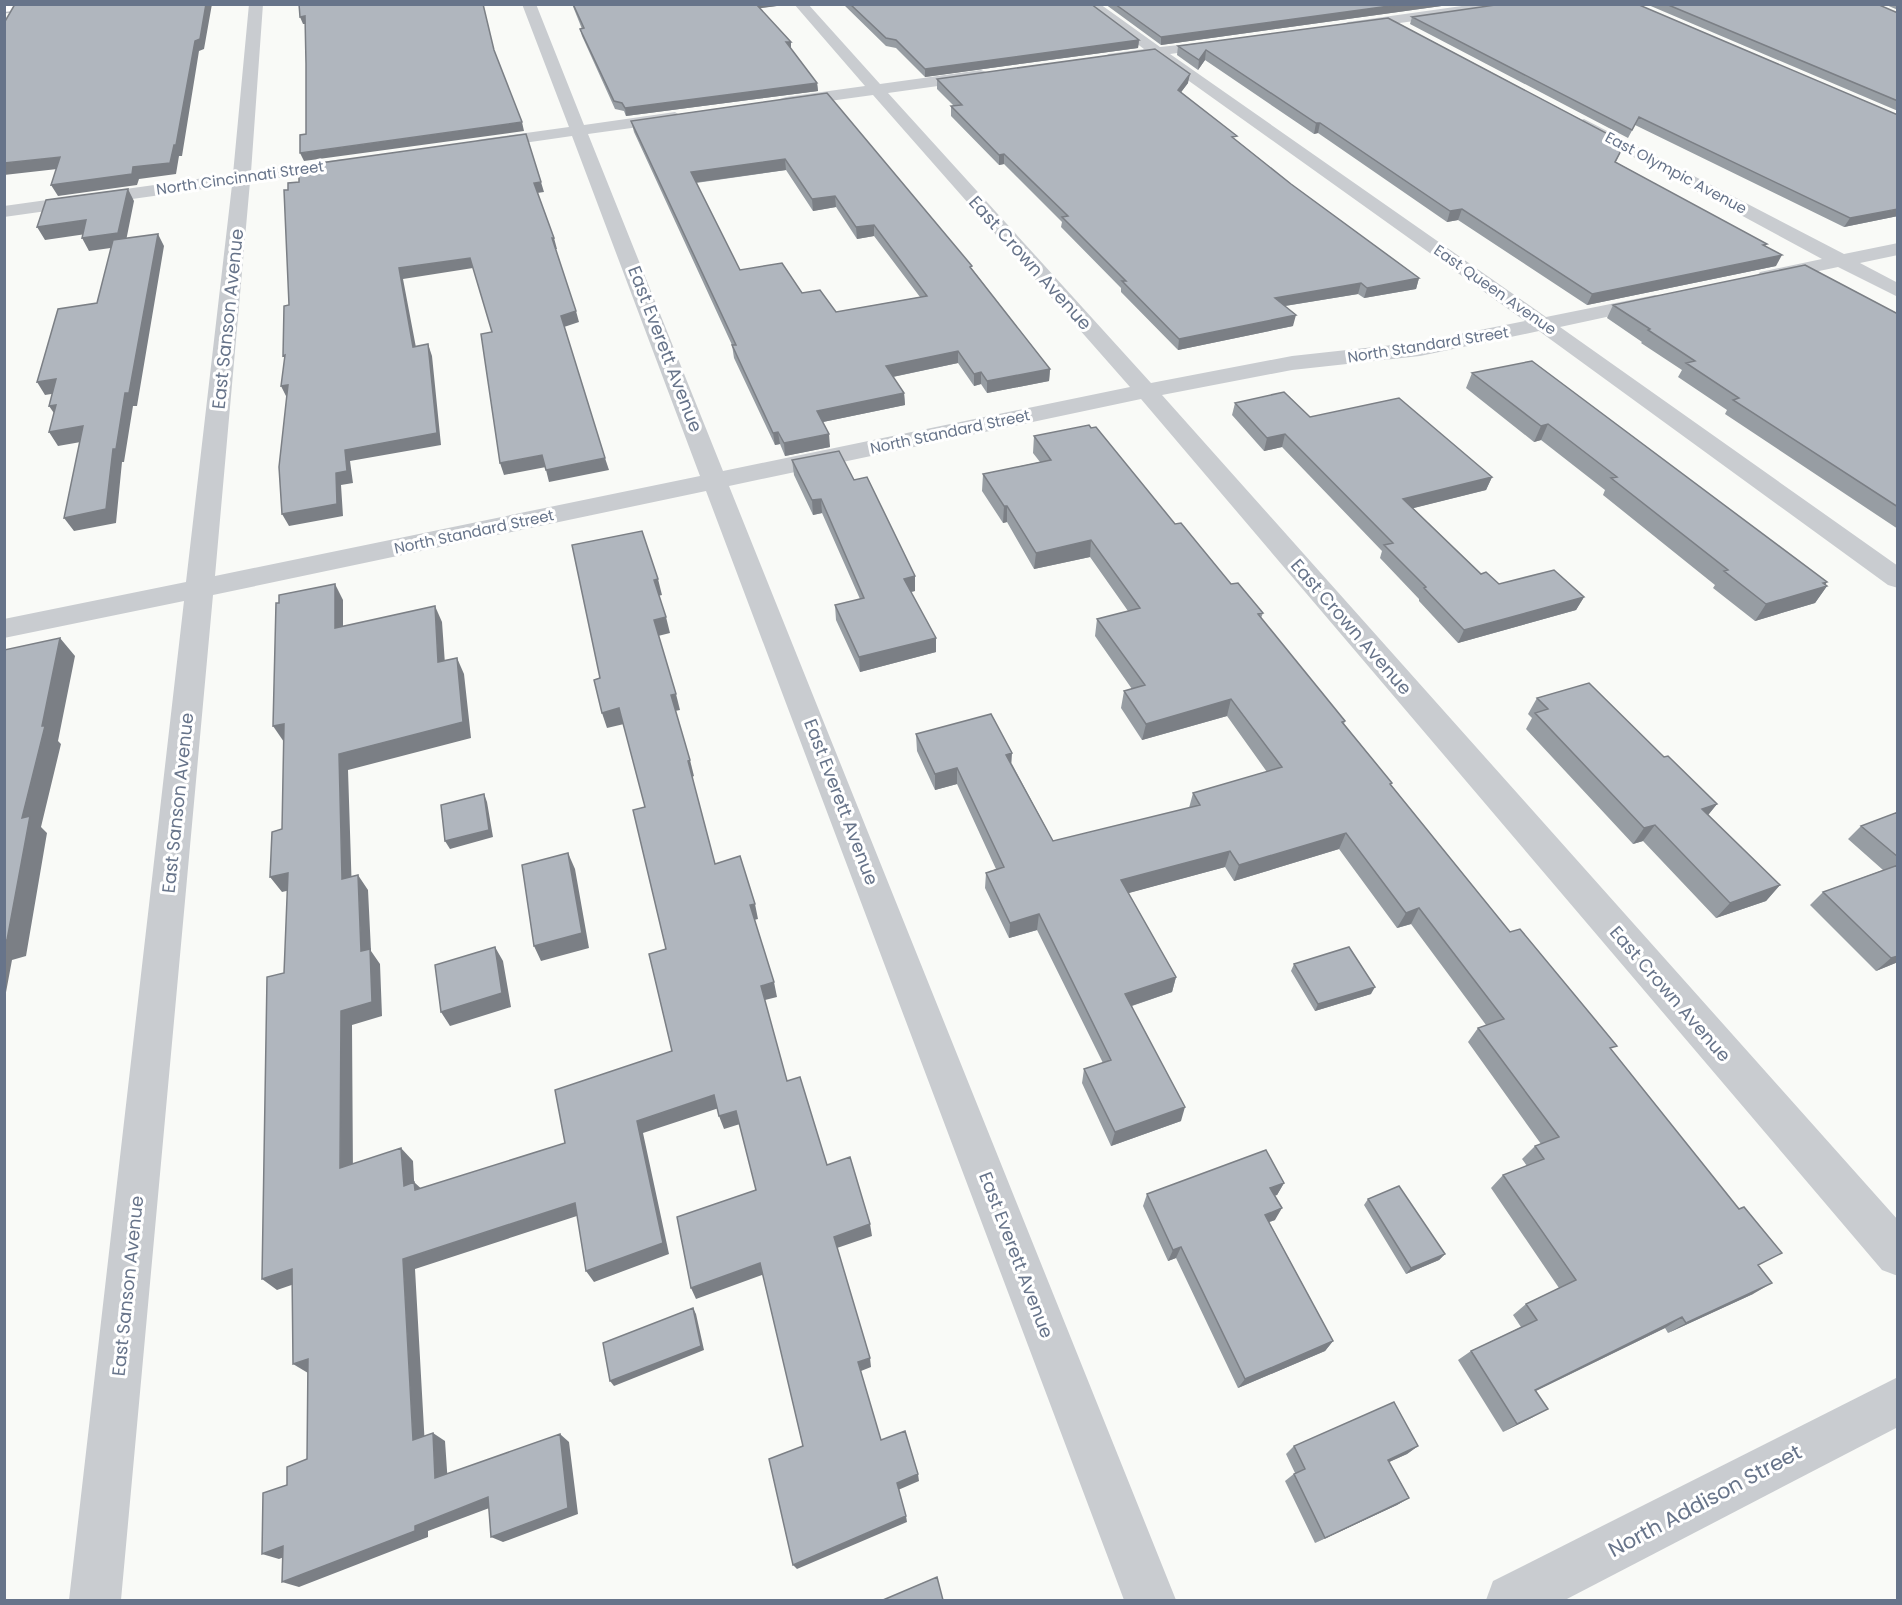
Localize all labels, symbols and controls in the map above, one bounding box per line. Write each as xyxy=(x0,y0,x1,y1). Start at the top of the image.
street label: East Olympic Avenue xyxy=(1602,126,1751,219)
street label: North Cincinnati Street xyxy=(155,155,325,200)
street label: East Crown Avenue xyxy=(963,190,1098,335)
street label: East Sanson Avenue xyxy=(206,228,249,410)
street label: East Queen Avenue xyxy=(1430,239,1561,340)
street label: East Everett Avenue xyxy=(622,262,709,435)
street label: North Standard Street xyxy=(1346,321,1510,368)
street label: North Standard Street xyxy=(868,404,1032,459)
street label: North Standard Street xyxy=(392,504,556,559)
street label: East Crown Avenue xyxy=(1285,553,1418,700)
street label: East Sanson Avenue xyxy=(156,712,199,894)
street label: East Everett Avenue xyxy=(798,715,885,888)
street label: East Crown Avenue xyxy=(1604,920,1737,1067)
street label: East Everett Avenue xyxy=(973,1168,1060,1341)
street label: East Sanson Avenue xyxy=(106,1195,149,1377)
street label: North Addison Street xyxy=(1603,1437,1807,1564)

